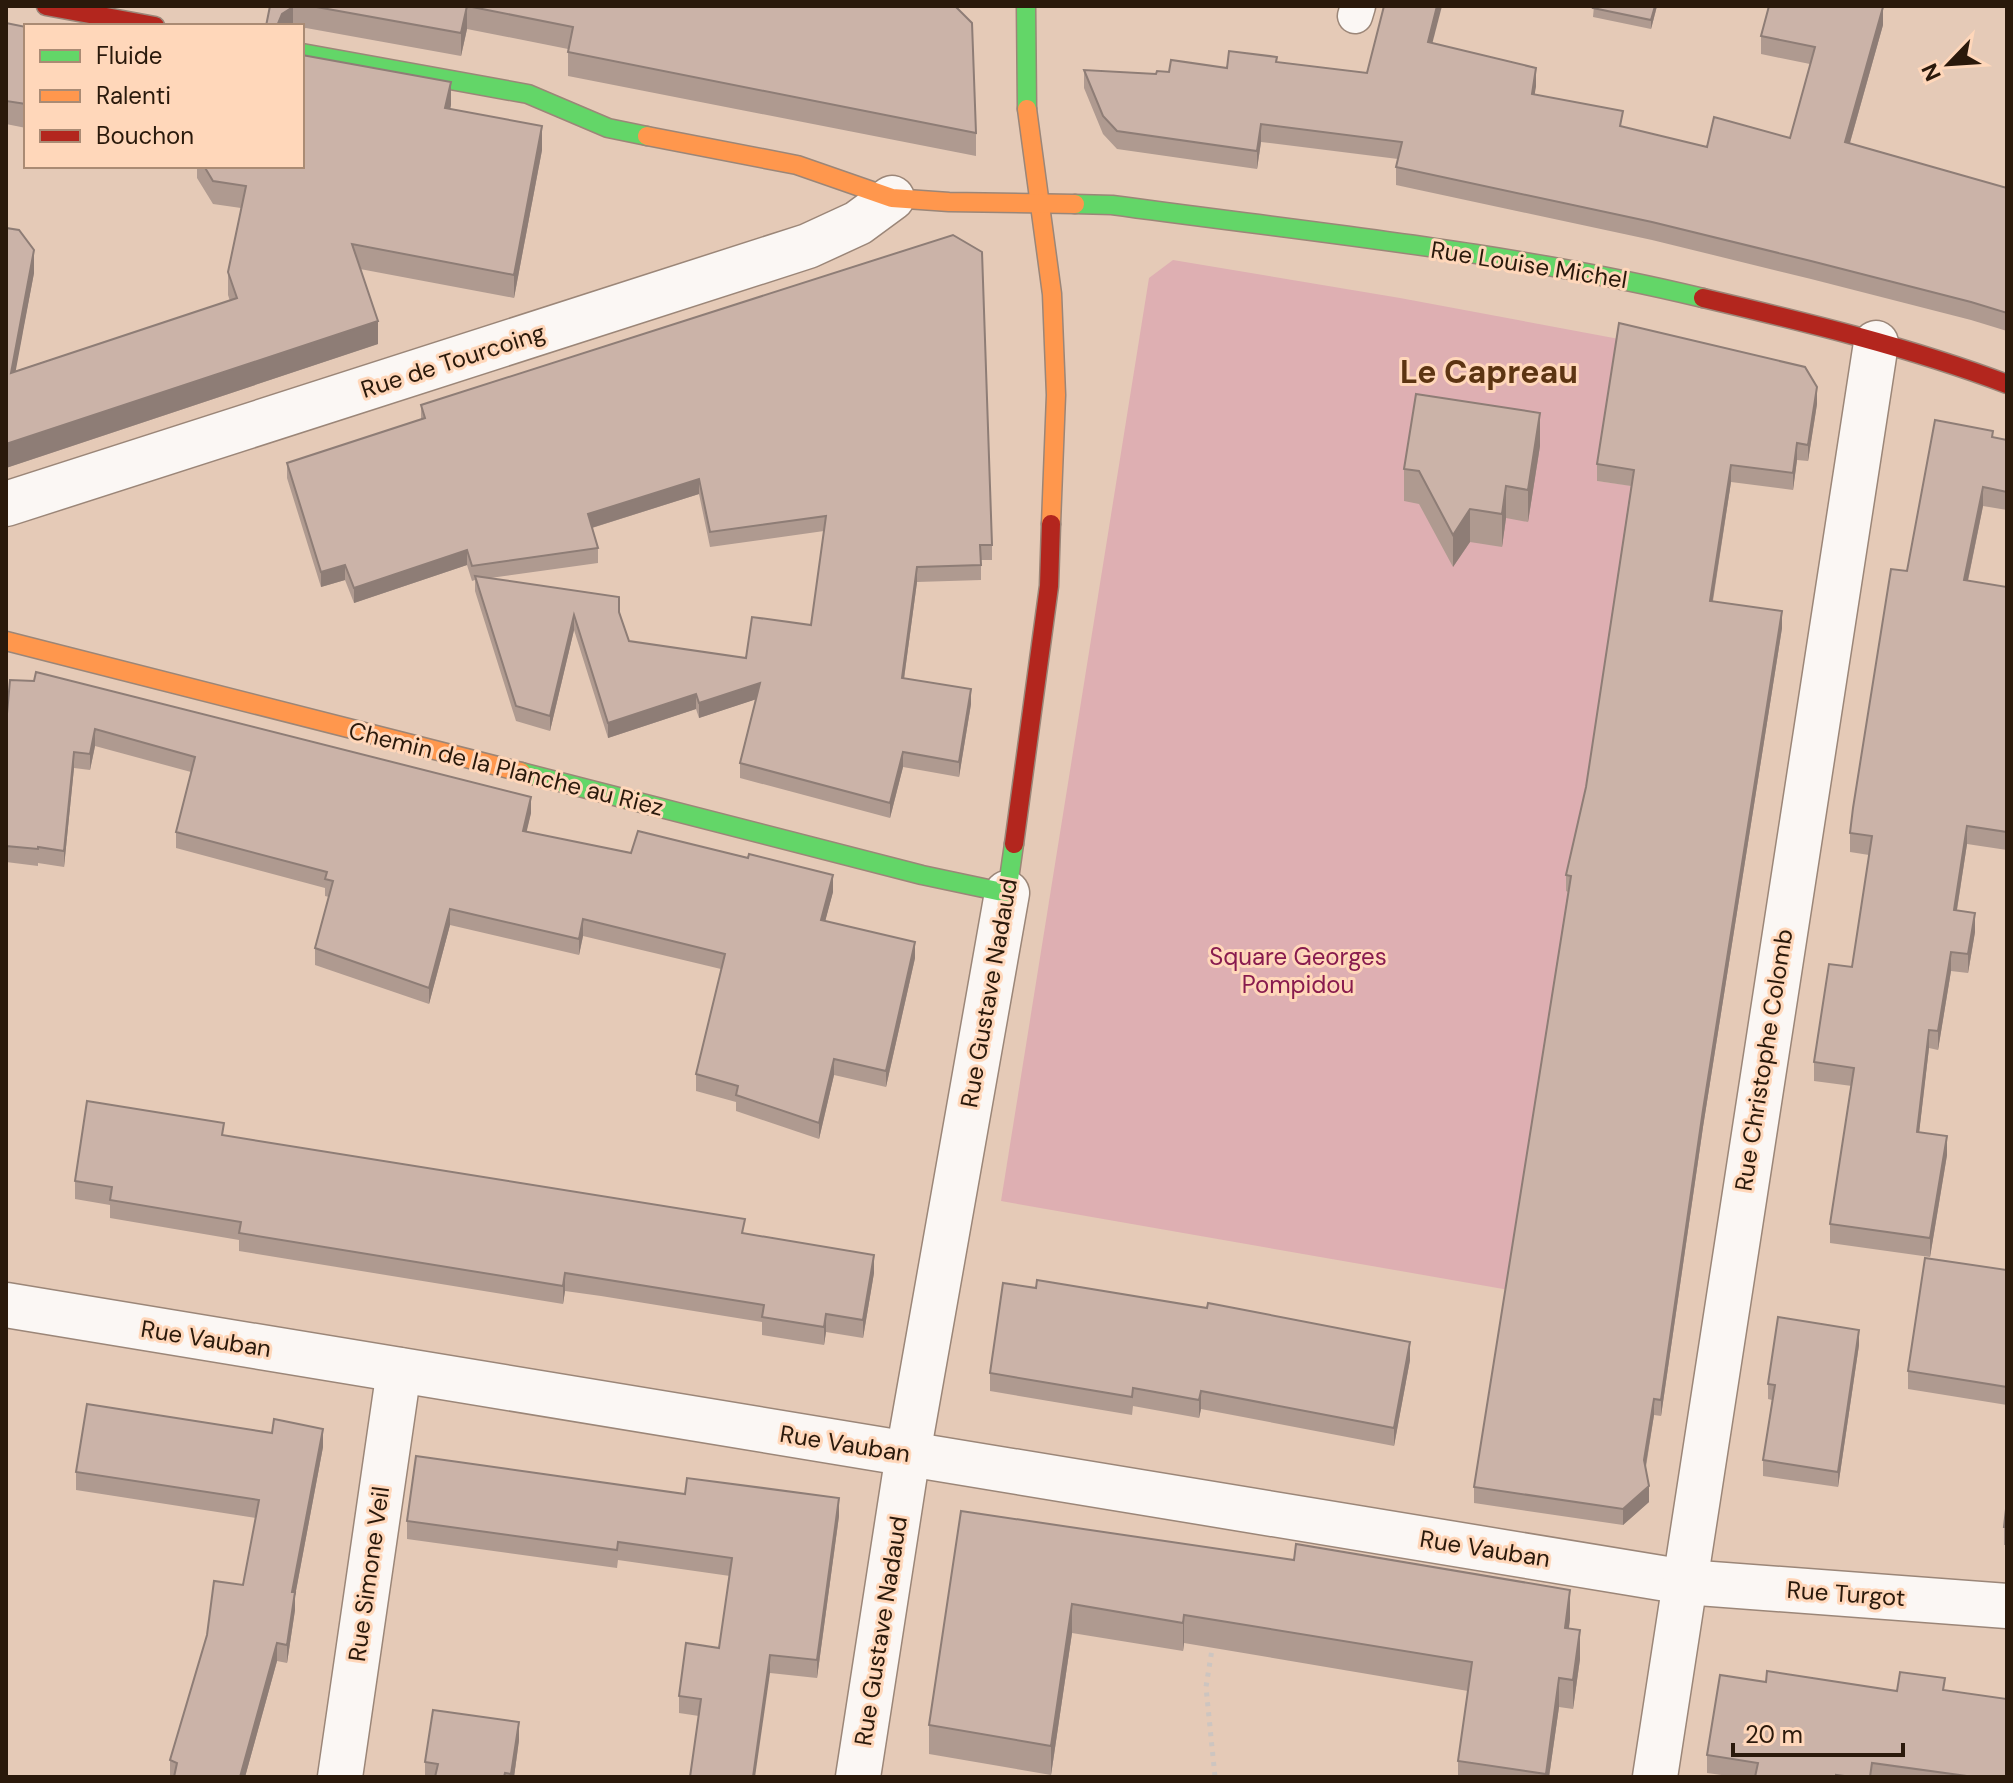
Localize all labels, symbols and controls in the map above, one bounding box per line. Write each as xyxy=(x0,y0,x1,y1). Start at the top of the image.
legend xyxy=(24,24,304,168)
north arrow xyxy=(1909,24,1989,104)
text: Fluide xyxy=(96,40,162,71)
text: N xyxy=(1915,59,1948,86)
text: Ralenti xyxy=(96,80,171,111)
text: Bouchon xyxy=(96,120,194,151)
street label: Rue Louise Michel xyxy=(1429,234,1630,295)
street label: Rue de Tourcoing xyxy=(357,316,549,405)
district label: Le Capreau xyxy=(1400,351,1578,393)
street label: Chemin de la Planche au Riez xyxy=(346,714,667,823)
street label: Rue Gustave Nadaud xyxy=(953,876,1024,1110)
street label: Rue Christophe Colomb xyxy=(1727,927,1800,1193)
park label: Square Georges Pompidou xyxy=(1209,941,1387,1000)
street label: Rue Vauban xyxy=(139,1313,273,1364)
street label: Rue Vauban xyxy=(778,1418,912,1469)
street label: Rue Simone Veil xyxy=(341,1484,396,1663)
street label: Rue Gustave Nadaud xyxy=(847,1514,914,1748)
street label: Rue Vauban xyxy=(1418,1523,1552,1574)
street label: Rue Turgot xyxy=(1786,1574,1906,1613)
scale bar xyxy=(1733,1707,1903,1757)
text: 20 m xyxy=(1745,1719,1803,1750)

